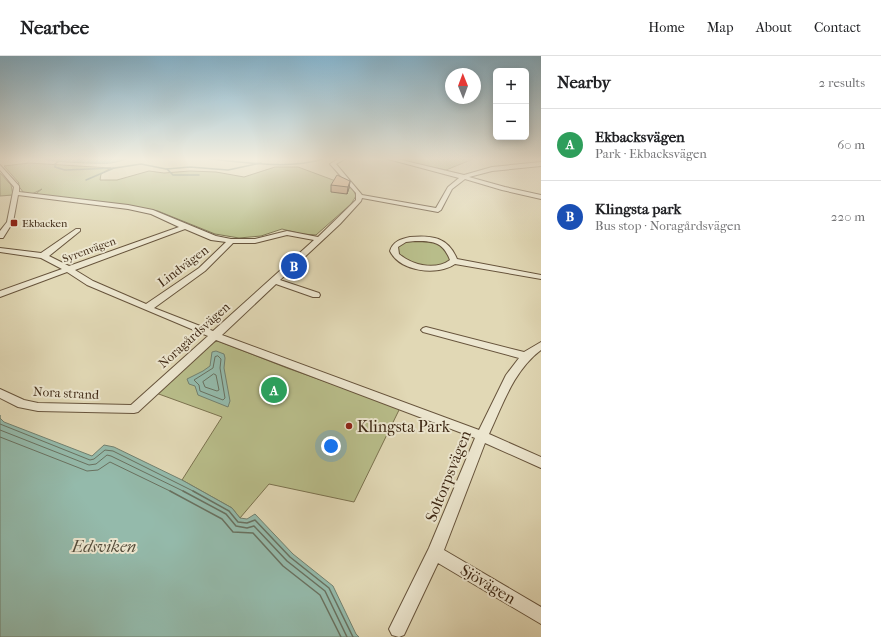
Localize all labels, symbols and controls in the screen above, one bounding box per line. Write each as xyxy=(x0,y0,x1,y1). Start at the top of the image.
text: Nearbee xyxy=(20,17,89,39)
text: Home xyxy=(648,19,685,36)
text: Map xyxy=(707,19,734,36)
text: About xyxy=(756,19,792,36)
text: Contact xyxy=(814,19,861,36)
north arrow xyxy=(445,68,481,104)
map controls xyxy=(493,68,529,140)
button: + xyxy=(493,68,529,104)
text: Nearby xyxy=(557,72,611,92)
text: 2 results xyxy=(819,75,865,90)
button: − xyxy=(493,104,529,140)
text: Ekbacksvägen xyxy=(595,128,685,146)
text: A xyxy=(566,137,574,152)
text: 60 m xyxy=(837,137,865,152)
text: Park · Ekbacksvägen xyxy=(595,146,707,161)
text: Klingsta park xyxy=(595,200,681,218)
text: B xyxy=(566,209,574,224)
text: 220 m xyxy=(831,209,865,224)
place label: Ekbacken xyxy=(22,217,68,230)
marker: Ekbacken xyxy=(9,218,19,228)
text: Bus stop · Noragårdsvägen xyxy=(595,218,741,233)
street label: Syrenvägen xyxy=(61,234,118,266)
street label: Lindvägen xyxy=(155,242,212,290)
pin: B xyxy=(281,251,307,281)
street label: Noragårdsvägen xyxy=(155,299,233,371)
pin: A xyxy=(261,375,287,405)
street label: Nora strand xyxy=(33,384,100,402)
place label: Klingsta Park xyxy=(357,417,451,436)
marker: Klingsta Park xyxy=(344,421,354,431)
street label: Soltorpsvägen xyxy=(421,427,475,525)
your location xyxy=(321,436,341,456)
water label: Edsviken xyxy=(71,536,136,556)
street label: Sjövägen xyxy=(457,560,520,608)

